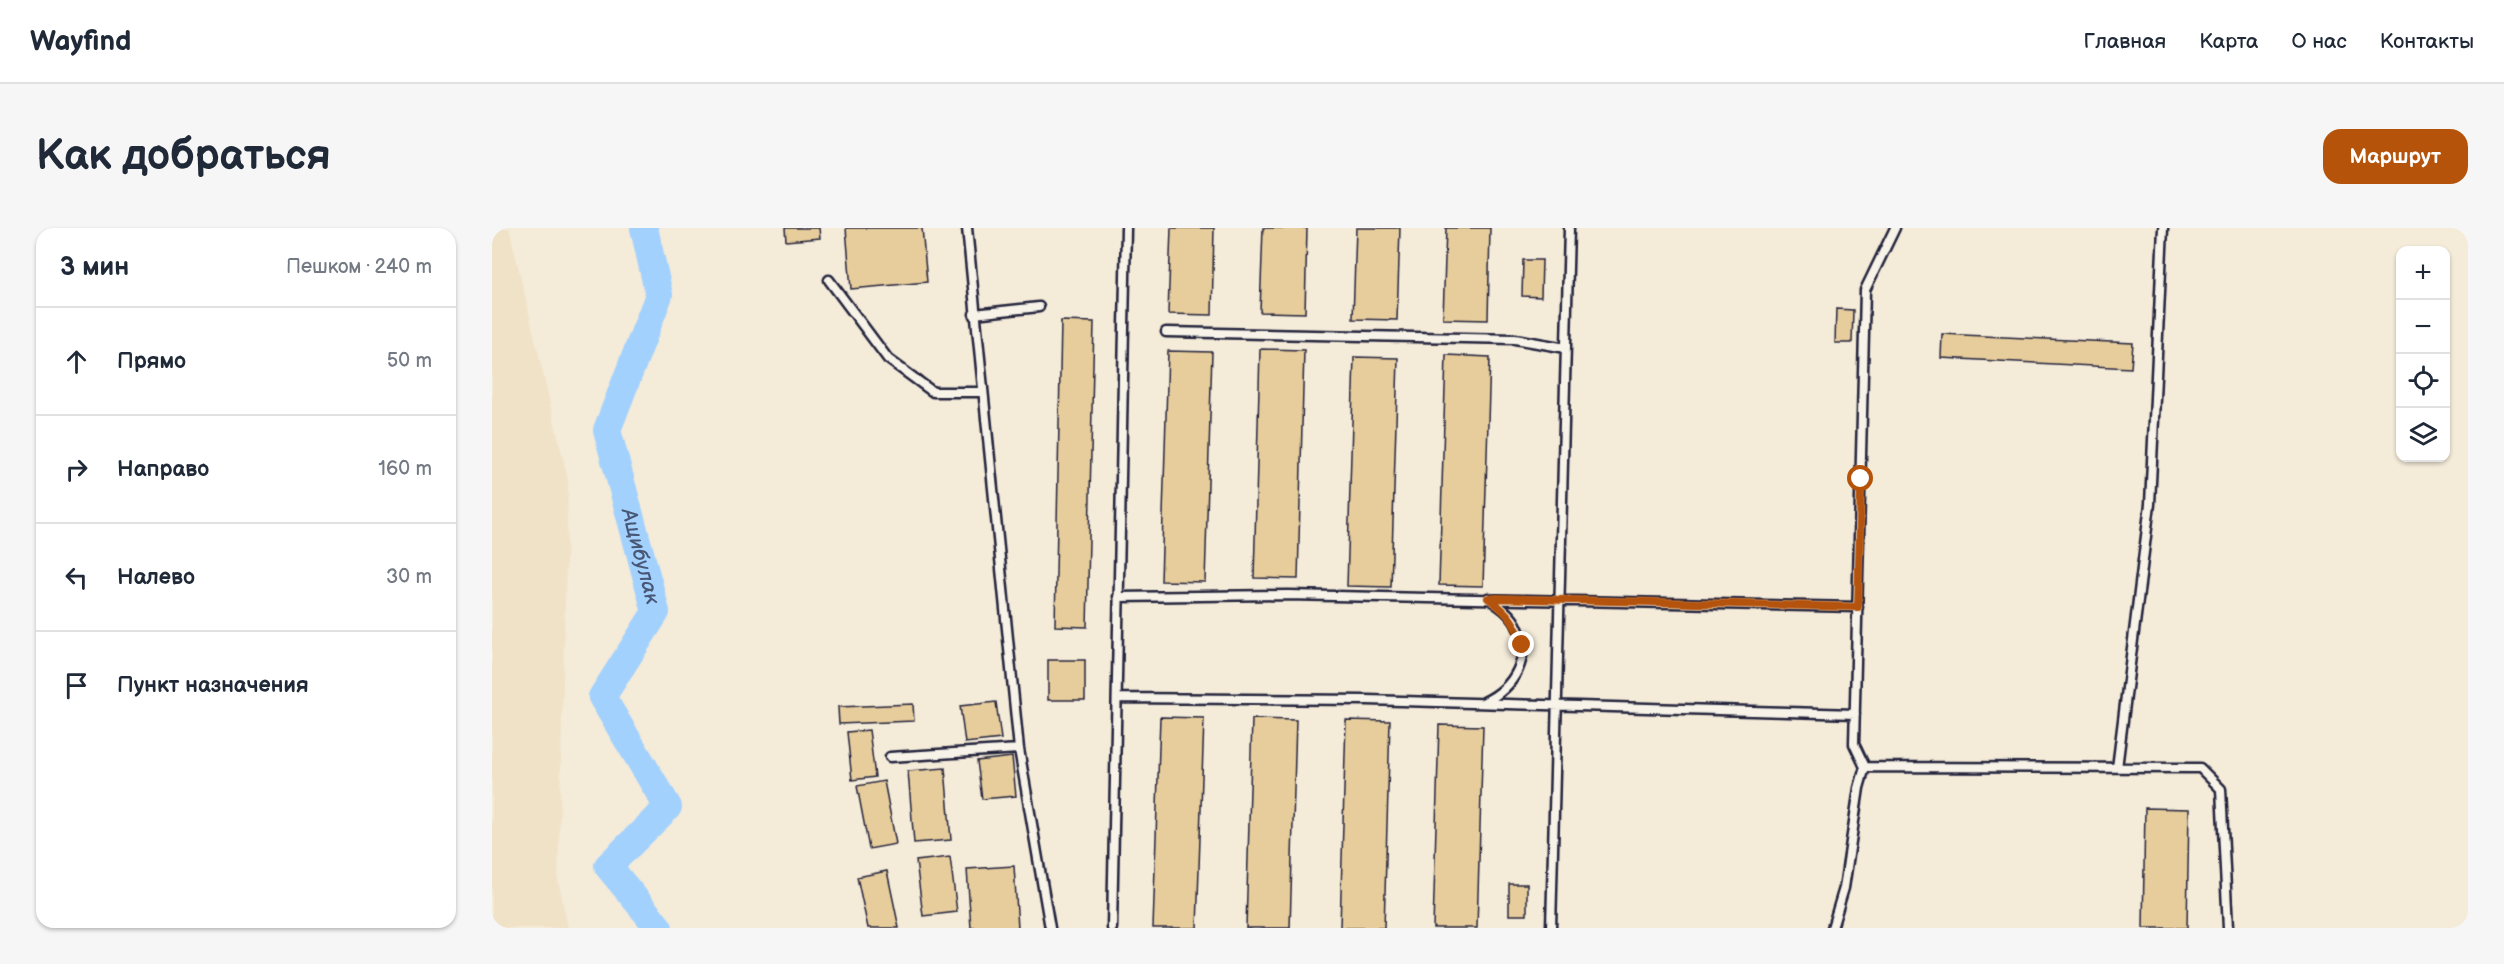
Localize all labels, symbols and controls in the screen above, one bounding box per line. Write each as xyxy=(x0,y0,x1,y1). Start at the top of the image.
text: Wayfind xyxy=(30,25,131,58)
text: Главная xyxy=(2083,29,2166,54)
text: Карта xyxy=(2199,29,2258,54)
text: О нас xyxy=(2291,29,2347,54)
text: Контакты xyxy=(2380,29,2474,54)
button: Маршрут xyxy=(2323,129,2468,184)
text: Как добраться xyxy=(36,131,331,182)
map controls xyxy=(2396,246,2450,462)
button: + xyxy=(2396,246,2450,300)
text: 3 мин xyxy=(60,252,129,283)
text: Пешком · 240 m xyxy=(286,255,432,279)
button: − xyxy=(2396,300,2450,354)
icon: ahead xyxy=(60,345,93,378)
text: Прямо xyxy=(117,348,186,375)
text: 50 m xyxy=(387,349,432,373)
button: locate xyxy=(2396,354,2450,408)
button: layers xyxy=(2396,408,2450,462)
icon: right xyxy=(60,453,93,486)
text: Направо xyxy=(117,456,209,483)
text: 160 m xyxy=(378,457,432,481)
route start xyxy=(1847,465,1873,491)
water label: Ащибулак xyxy=(615,504,666,608)
icon: left xyxy=(60,561,93,594)
text: Налево xyxy=(117,564,195,591)
text: 30 m xyxy=(386,565,432,589)
route end xyxy=(1508,631,1534,657)
icon: arrive xyxy=(60,669,93,702)
text: Пункт назначения xyxy=(117,672,309,699)

